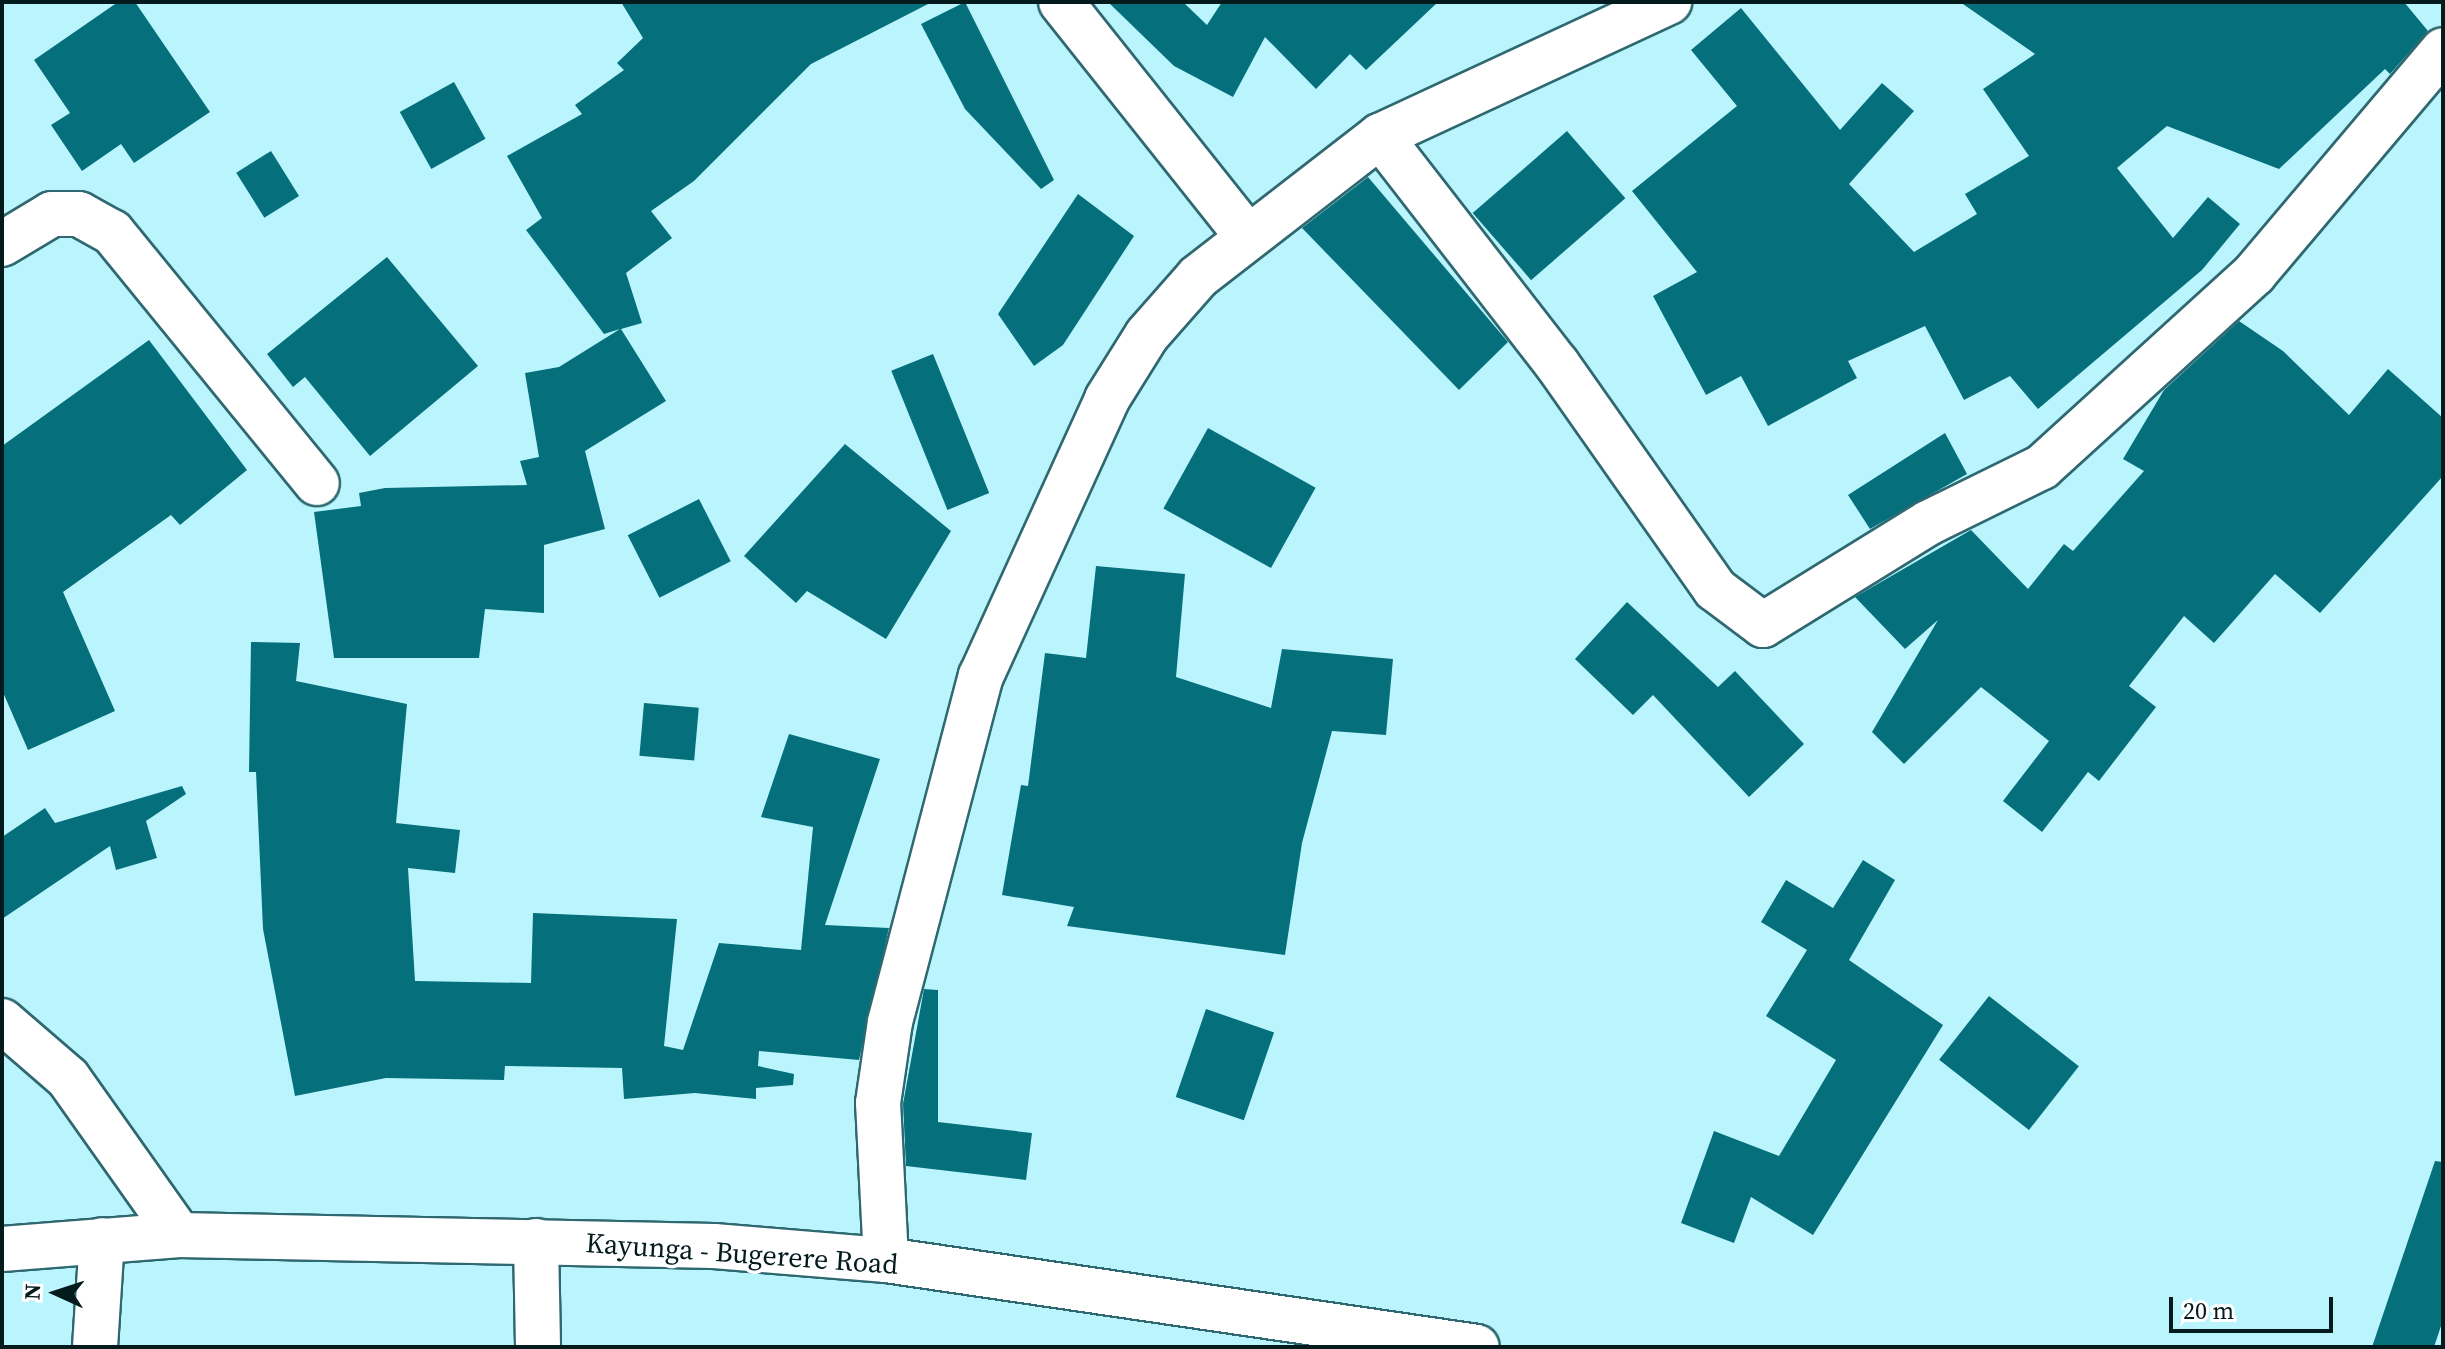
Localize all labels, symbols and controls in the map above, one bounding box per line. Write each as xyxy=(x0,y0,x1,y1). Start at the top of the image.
street label: Kayunga - Bugerere Road xyxy=(585,1225,899,1281)
north arrow xyxy=(16,1253,96,1333)
scale bar xyxy=(2173,1281,2337,1331)
text: N xyxy=(17,1283,47,1301)
text: 20 m xyxy=(2183,1294,2234,1327)

